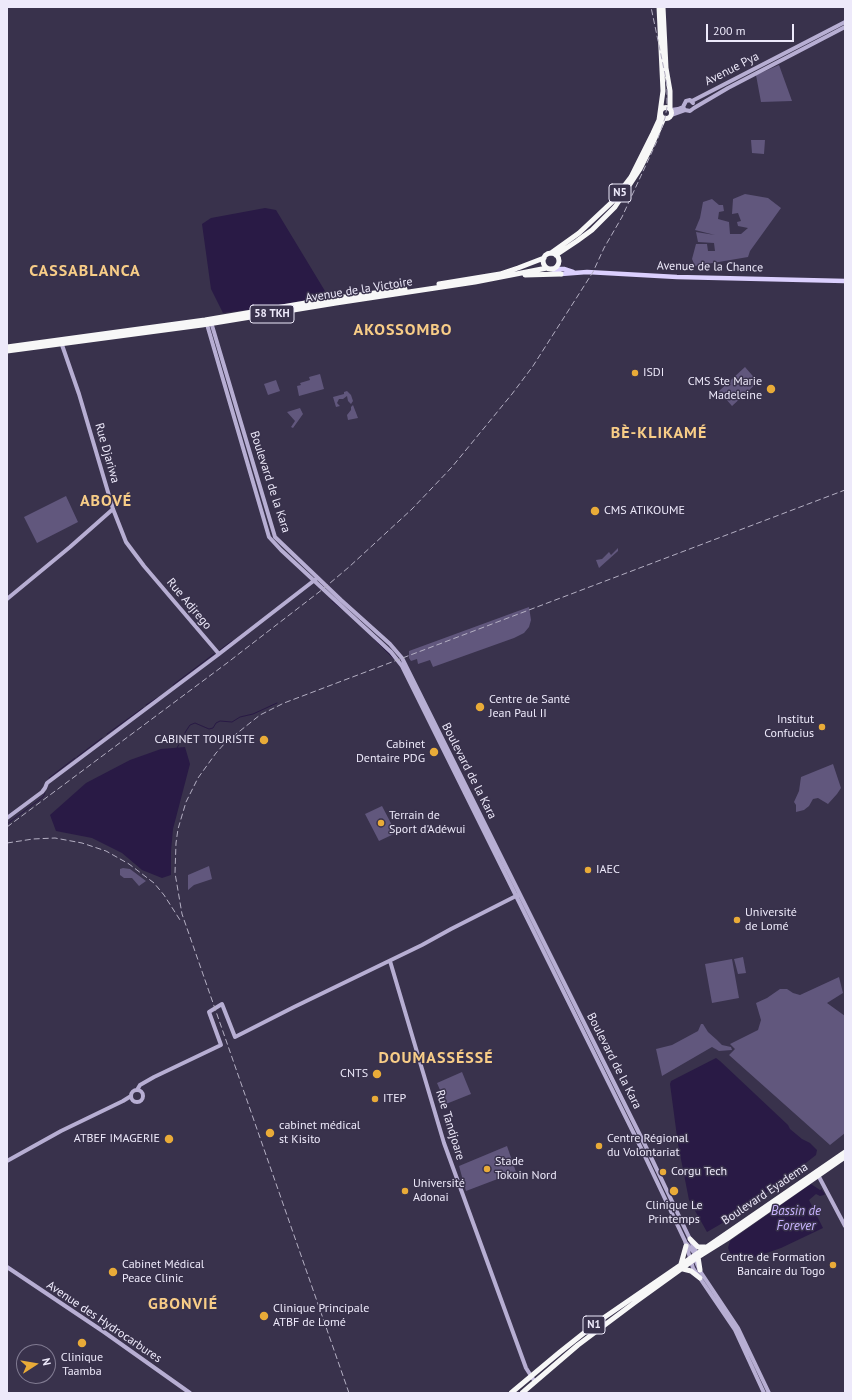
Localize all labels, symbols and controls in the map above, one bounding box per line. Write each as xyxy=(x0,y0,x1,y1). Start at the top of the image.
scale bar xyxy=(708,16,796,42)
text: 200 m xyxy=(713,23,746,38)
street label: Avenue Pya xyxy=(702,49,762,89)
road number: N5 xyxy=(609,184,631,202)
street label: Avenue de la Chance xyxy=(657,259,763,275)
district label: CASSABLANCA xyxy=(29,261,141,281)
street label: Avenue de la Victoire xyxy=(304,274,414,306)
road number: 58 TKH xyxy=(250,305,294,323)
district label: AKOSSOMBO xyxy=(353,320,453,340)
place label: ISDI xyxy=(643,366,664,380)
marker: ISDI xyxy=(630,368,640,378)
place label: CMS Ste Marie Madeleine xyxy=(688,375,762,403)
marker: CMS Ste Marie Madeleine xyxy=(765,383,777,395)
street label: Rue Djariwa xyxy=(92,421,122,485)
district label: BÈ-KLIKAMÉ xyxy=(611,423,707,443)
street label: Boulevard de la Kara xyxy=(247,429,293,535)
district label: ABOVÉ xyxy=(80,491,132,511)
place label: CMS ATIKOUME xyxy=(604,504,685,518)
marker: CMS ATIKOUME xyxy=(589,505,601,517)
street label: Rue Adjrego xyxy=(163,575,215,633)
place label: Centre de Santé Jean Paul II xyxy=(489,693,570,721)
marker: Centre de Santé Jean Paul II xyxy=(474,701,486,713)
place label: Institut Confucius xyxy=(764,713,814,741)
street label: Boulevard de la Kara xyxy=(438,720,500,822)
marker: Institut Confucius xyxy=(817,722,827,732)
place label: CABINET TOURISTE xyxy=(154,733,255,747)
marker: CABINET TOURISTE xyxy=(258,734,270,746)
place label: Cabinet Dentaire PDG xyxy=(356,738,425,766)
marker: Cabinet Dentaire PDG xyxy=(428,746,440,758)
place label: Terrain de Sport d'Adéwui xyxy=(389,809,466,837)
marker: Terrain de Sport d'Adéwui xyxy=(376,818,386,828)
place label: IAEC xyxy=(596,863,620,877)
marker: IAEC xyxy=(583,865,593,875)
place label: Université de Lomé xyxy=(745,906,797,934)
marker: Université de Lomé xyxy=(732,915,742,925)
street label: Boulevard de la Kara xyxy=(583,1010,645,1112)
district label: DOUMASSÉSSÉ xyxy=(378,1048,494,1068)
place label: CNTS xyxy=(340,1067,368,1081)
marker: CNTS xyxy=(371,1068,383,1080)
street label: Rue Tandjoare xyxy=(432,1088,468,1162)
place label: ITEP xyxy=(383,1092,406,1106)
marker: ITEP xyxy=(370,1094,380,1104)
place label: cabinet médical st Kisito xyxy=(279,1119,360,1147)
marker: cabinet médical st Kisito xyxy=(264,1127,276,1139)
place label: ATBEF IMAGERIE xyxy=(74,1132,160,1146)
place label: Centre Régional du Volontariat xyxy=(607,1132,688,1160)
marker: ATBEF IMAGERIE xyxy=(163,1133,175,1145)
marker: Centre Régional du Volontariat xyxy=(594,1141,604,1151)
place label: Stade Tokoin Nord xyxy=(495,1155,557,1183)
street label: Boulevard Eyadema xyxy=(719,1160,811,1228)
marker: Stade Tokoin Nord xyxy=(482,1164,492,1174)
place label: Corgu Tech xyxy=(671,1165,727,1179)
marker: Corgu Tech xyxy=(658,1167,668,1177)
place label: Université Adonai xyxy=(413,1177,465,1205)
marker: Clinique Le Printemps xyxy=(668,1185,680,1197)
marker: Université Adonai xyxy=(400,1186,410,1196)
place label: Clinique Le Printemps xyxy=(645,1199,703,1227)
water label: Bassin de Forever xyxy=(771,1203,821,1234)
place label: Centre de Formation Bancaire du Togo xyxy=(720,1251,825,1279)
place label: Cabinet Médical Peace Clinic xyxy=(122,1258,204,1286)
marker: Centre de Formation Bancaire du Togo xyxy=(828,1260,838,1270)
marker: Cabinet Médical Peace Clinic xyxy=(107,1266,119,1278)
street label: Avenue des Hydrocarbures xyxy=(44,1278,164,1366)
district label: GBONVIÉ xyxy=(148,1294,218,1314)
place label: Clinique Principale ATBF de Lomé xyxy=(273,1302,369,1330)
marker: Clinique Principale ATBF de Lomé xyxy=(258,1310,270,1322)
road number: N1 xyxy=(583,1316,605,1334)
marker: Clinique Taamba xyxy=(76,1337,88,1349)
north arrow xyxy=(16,1344,56,1384)
place label: Clinique Taamba xyxy=(61,1351,103,1379)
text: N xyxy=(39,1357,54,1367)

